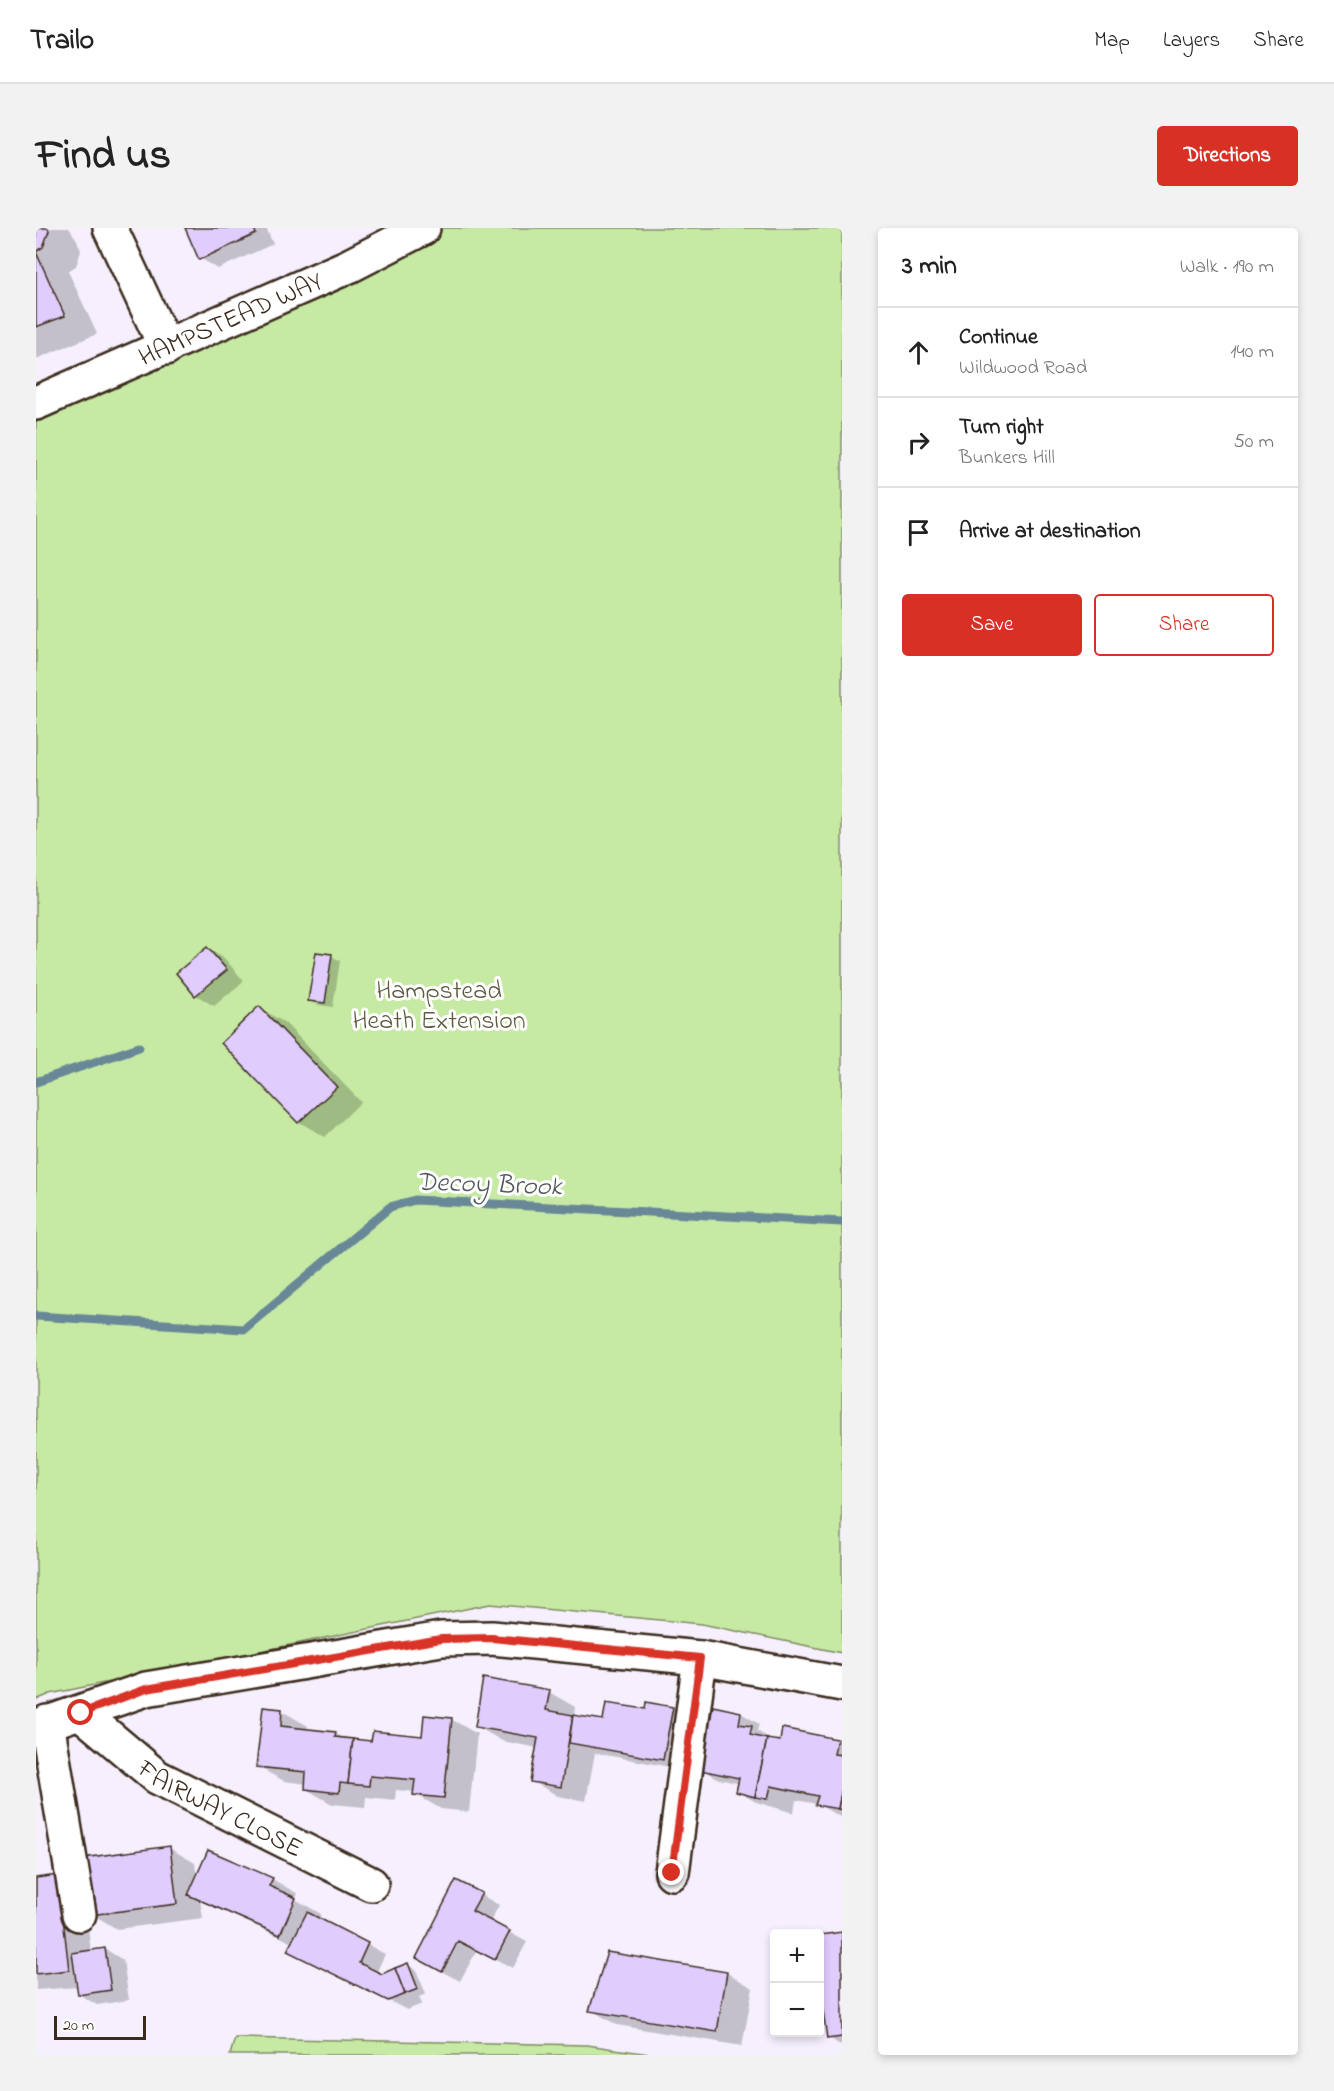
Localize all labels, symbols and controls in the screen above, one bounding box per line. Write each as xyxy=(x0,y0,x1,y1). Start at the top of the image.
text: Trailo xyxy=(30,21,94,62)
text: Map xyxy=(1094,26,1130,56)
text: Layers xyxy=(1163,26,1220,56)
text: Share xyxy=(1253,26,1304,56)
text: Find us xyxy=(36,126,171,187)
button: Directions xyxy=(1157,126,1298,186)
text: 3 min xyxy=(902,248,957,286)
text: Walk · 190 m xyxy=(1180,253,1274,282)
street label: HAMPSTEAD WAY xyxy=(133,264,330,378)
text: Continue xyxy=(959,322,1038,354)
icon: ahead xyxy=(902,336,935,369)
text: 140 m xyxy=(1230,338,1274,367)
text: Wildwood Road xyxy=(959,354,1087,383)
text: Turn right xyxy=(959,412,1044,444)
icon: right xyxy=(902,426,935,459)
text: 50 m xyxy=(1233,428,1274,457)
text: Bunkers Hill xyxy=(959,444,1055,473)
icon: arrive xyxy=(902,516,935,549)
text: Arrive at destination xyxy=(959,516,1141,548)
button: Save xyxy=(902,594,1082,656)
button: Share xyxy=(1094,594,1274,656)
park label: Hampstead Heath Extension xyxy=(352,973,526,1041)
water label: Decoy Brook xyxy=(416,1163,563,1208)
route start xyxy=(67,1699,93,1725)
street label: FAIRWAY CLOSE xyxy=(127,1751,309,1869)
route end xyxy=(658,1859,684,1885)
map controls xyxy=(770,1929,824,2037)
button: + xyxy=(770,1929,824,1983)
button: − xyxy=(770,1983,824,2037)
scale bar xyxy=(54,2013,146,2040)
text: 20 m xyxy=(63,2014,94,2038)

